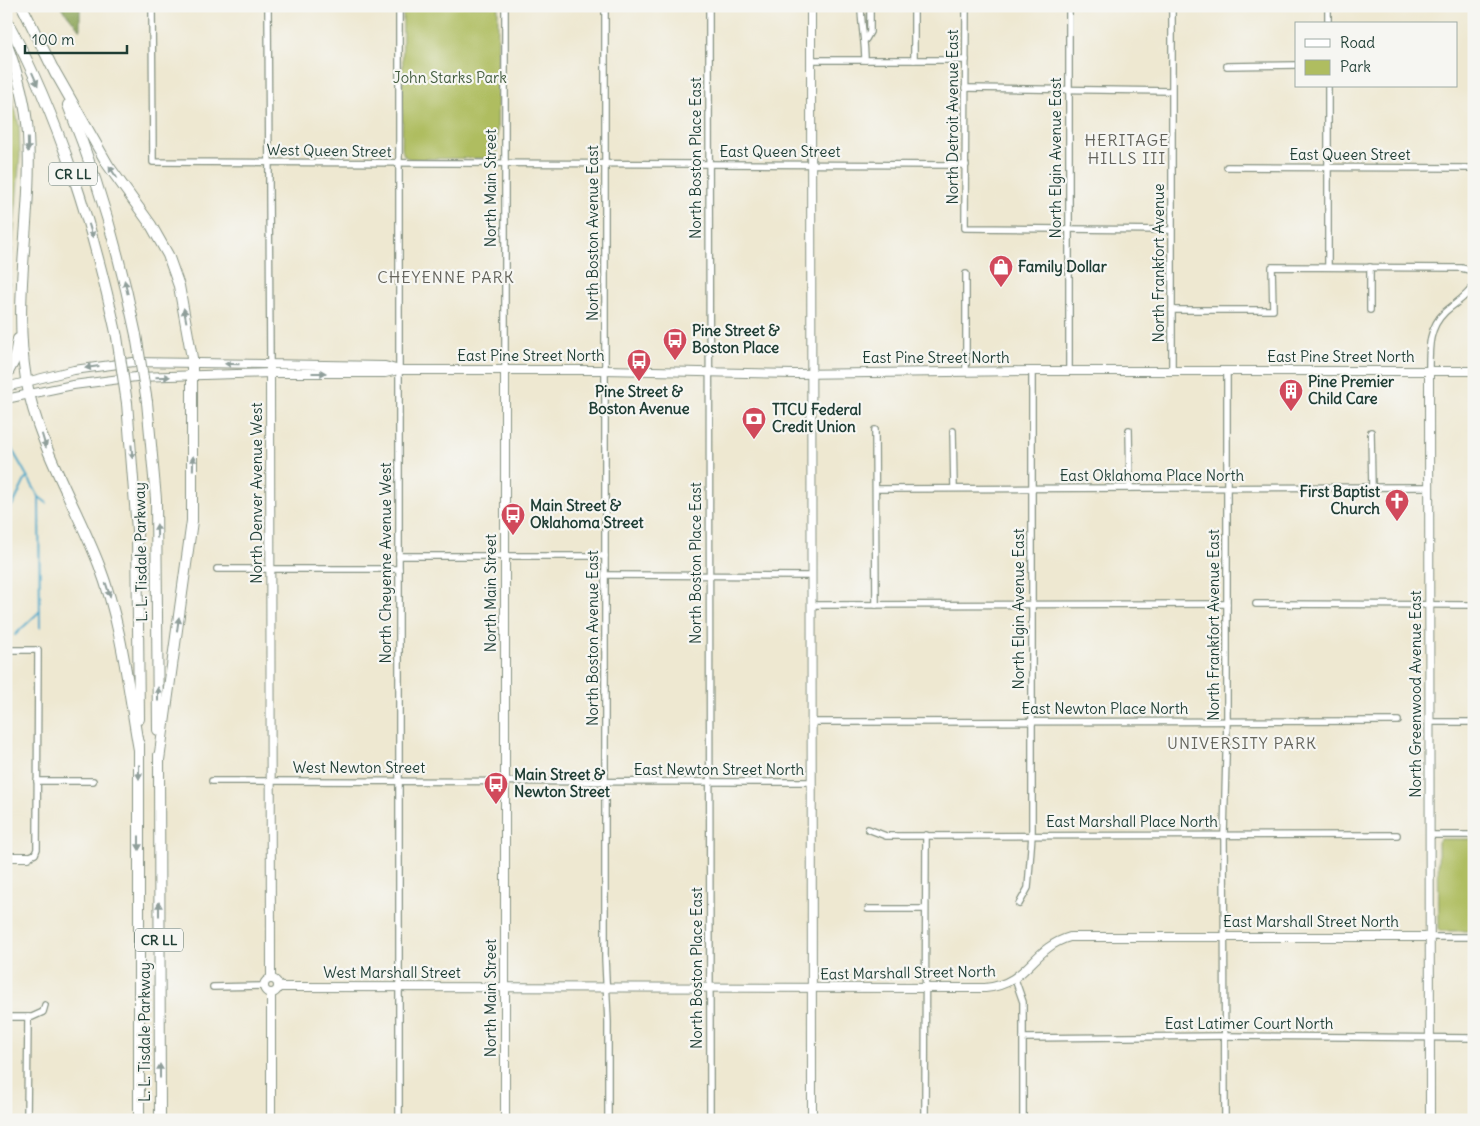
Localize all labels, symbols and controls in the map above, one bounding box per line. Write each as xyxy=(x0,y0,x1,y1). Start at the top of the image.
scale bar xyxy=(25,22,128,54)
legend xyxy=(1295,22,1458,88)
street label: North Detroit Avenue East xyxy=(943,29,962,205)
text: 100 m xyxy=(32,30,74,49)
text: Road xyxy=(1340,33,1375,52)
text: Park xyxy=(1340,57,1371,76)
park label: John Starks Park xyxy=(393,68,507,87)
one-way arrow xyxy=(32,72,40,86)
street label: North Boston Place East xyxy=(686,77,705,239)
street label: North Elgin Avenue East xyxy=(1046,77,1065,239)
street label: North Main Street xyxy=(481,129,500,247)
district label: HERITAGE HILLS III xyxy=(1085,130,1169,168)
one-way arrow xyxy=(24,137,32,153)
street label: West Queen Street xyxy=(266,140,392,161)
street label: East Queen Street xyxy=(719,142,841,161)
street label: North Boston Avenue East xyxy=(583,145,602,321)
street label: East Queen Street xyxy=(1289,145,1411,164)
road number: CR LL xyxy=(49,162,97,185)
one-way arrow xyxy=(108,165,118,178)
street label: North Frankfort Avenue xyxy=(1149,184,1168,342)
one-way arrow xyxy=(87,224,95,239)
shop icon: Family Dollar xyxy=(988,254,1014,288)
place label: Family Dollar xyxy=(1018,257,1108,277)
district label: CHEYENNE PARK xyxy=(377,267,515,287)
one-way arrow xyxy=(122,280,130,295)
one-way arrow xyxy=(181,306,189,322)
place label: Pine Street & Boston Place xyxy=(692,321,780,357)
bus stop icon: Pine Street & Boston Place xyxy=(662,327,688,361)
street label: East Pine Street North xyxy=(457,346,605,365)
street label: East Pine Street North xyxy=(1267,347,1415,366)
bus stop icon: Pine Street & Boston Avenue xyxy=(626,348,652,382)
street label: East Pine Street North xyxy=(862,348,1010,367)
one-way arrow xyxy=(223,360,239,368)
one-way arrow xyxy=(83,364,99,372)
one-way arrow xyxy=(311,369,327,377)
one-way arrow xyxy=(155,372,171,380)
place label: Pine Premier Child Care xyxy=(1308,372,1395,408)
building icon: Pine Premier Child Care xyxy=(1278,378,1304,412)
place label: Pine Street & Boston Avenue xyxy=(588,382,690,418)
place label: TTCU Federal Credit Union xyxy=(772,400,861,436)
street label: North Denver Avenue West xyxy=(247,402,266,584)
bank icon: TTCU Federal Credit Union xyxy=(741,406,767,440)
one-way arrow xyxy=(40,433,48,448)
one-way arrow xyxy=(129,444,137,460)
one-way arrow xyxy=(189,455,197,471)
street label: North Cheyenne Avenue West xyxy=(376,462,395,664)
street label: East Oklahoma Place North xyxy=(1060,466,1245,485)
street label: L. L. Tisdale Parkway xyxy=(130,482,151,622)
street label: North Boston Place East xyxy=(686,482,705,644)
place label: First Baptist Church xyxy=(1299,482,1381,518)
church icon: First Baptist Church xyxy=(1384,488,1410,522)
place label: Main Street & Oklahoma Street xyxy=(530,496,645,532)
bus stop icon: Main Street & Oklahoma Street xyxy=(500,502,526,536)
one-way arrow xyxy=(153,523,161,539)
street label: North Elgin Avenue East xyxy=(1009,528,1028,690)
street label: North Frankfort Avenue East xyxy=(1204,529,1223,721)
street label: North Main Street xyxy=(481,534,500,652)
street label: North Boston Avenue East xyxy=(583,550,602,726)
one-way arrow xyxy=(104,583,112,598)
street label: North Greenwood Avenue East xyxy=(1406,590,1425,798)
one-way arrow xyxy=(174,616,182,632)
one-way arrow xyxy=(154,685,162,701)
street label: East Newton Place North xyxy=(1022,699,1189,718)
district label: UNIVERSITY PARK xyxy=(1167,733,1317,753)
street label: West Newton Street xyxy=(293,758,425,777)
street label: East Newton Street North xyxy=(634,760,805,779)
one-way arrow xyxy=(135,764,143,780)
place label: Main Street & Newton Street xyxy=(514,765,611,801)
bus stop icon: Main Street & Newton Street xyxy=(483,771,509,805)
street label: East Marshall Place North xyxy=(1046,812,1218,831)
one-way arrow xyxy=(135,835,143,851)
street label: North Boston Place East xyxy=(687,887,706,1049)
one-way arrow xyxy=(155,900,163,916)
street label: East Marshall Street North xyxy=(1223,912,1399,931)
road number: CR LL xyxy=(135,928,183,952)
street label: North Main Street xyxy=(481,939,500,1057)
street label: East Marshall Street North xyxy=(820,961,996,984)
street label: L. L. Tisdale Parkway xyxy=(135,962,154,1102)
street label: West Marshall Street xyxy=(323,963,461,982)
street label: East Latimer Court North xyxy=(1165,1014,1334,1033)
one-way arrow xyxy=(156,1063,164,1079)

